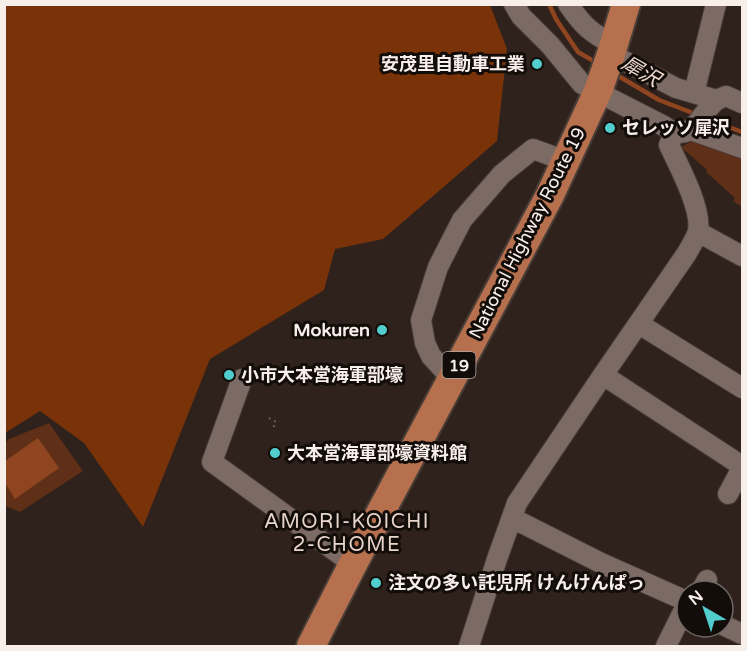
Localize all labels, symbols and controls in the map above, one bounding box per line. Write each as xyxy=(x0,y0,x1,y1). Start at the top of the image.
water label: 犀沢 xyxy=(617,51,666,94)
place label: 安茂里自動車工業 xyxy=(381,53,525,75)
marker: 安茂里自動車工業 xyxy=(530,57,544,71)
place label: セレッソ犀沢 xyxy=(622,117,730,139)
marker: セレッソ犀沢 xyxy=(603,121,617,135)
street label: National Highway Route 19 xyxy=(464,124,590,342)
place label: Mokuren xyxy=(293,319,370,341)
marker: Mokuren xyxy=(375,323,389,337)
road number: 19 xyxy=(442,352,476,378)
place label: 小市大本営海軍部壕 xyxy=(241,364,403,386)
marker: 小市大本営海軍部壕 xyxy=(222,368,236,382)
place label: 大本営海軍部壕資料館 xyxy=(287,442,467,464)
marker: 大本営海軍部壕資料館 xyxy=(268,446,282,460)
district label: AMORI-KOICHI 2-CHOME xyxy=(264,510,430,557)
place label: 注文の多い託児所 けんけんぱっ xyxy=(388,572,645,594)
marker: 注文の多い託児所 けんけんぱっ xyxy=(369,576,383,590)
north arrow xyxy=(675,579,735,639)
text: N xyxy=(685,586,707,610)

